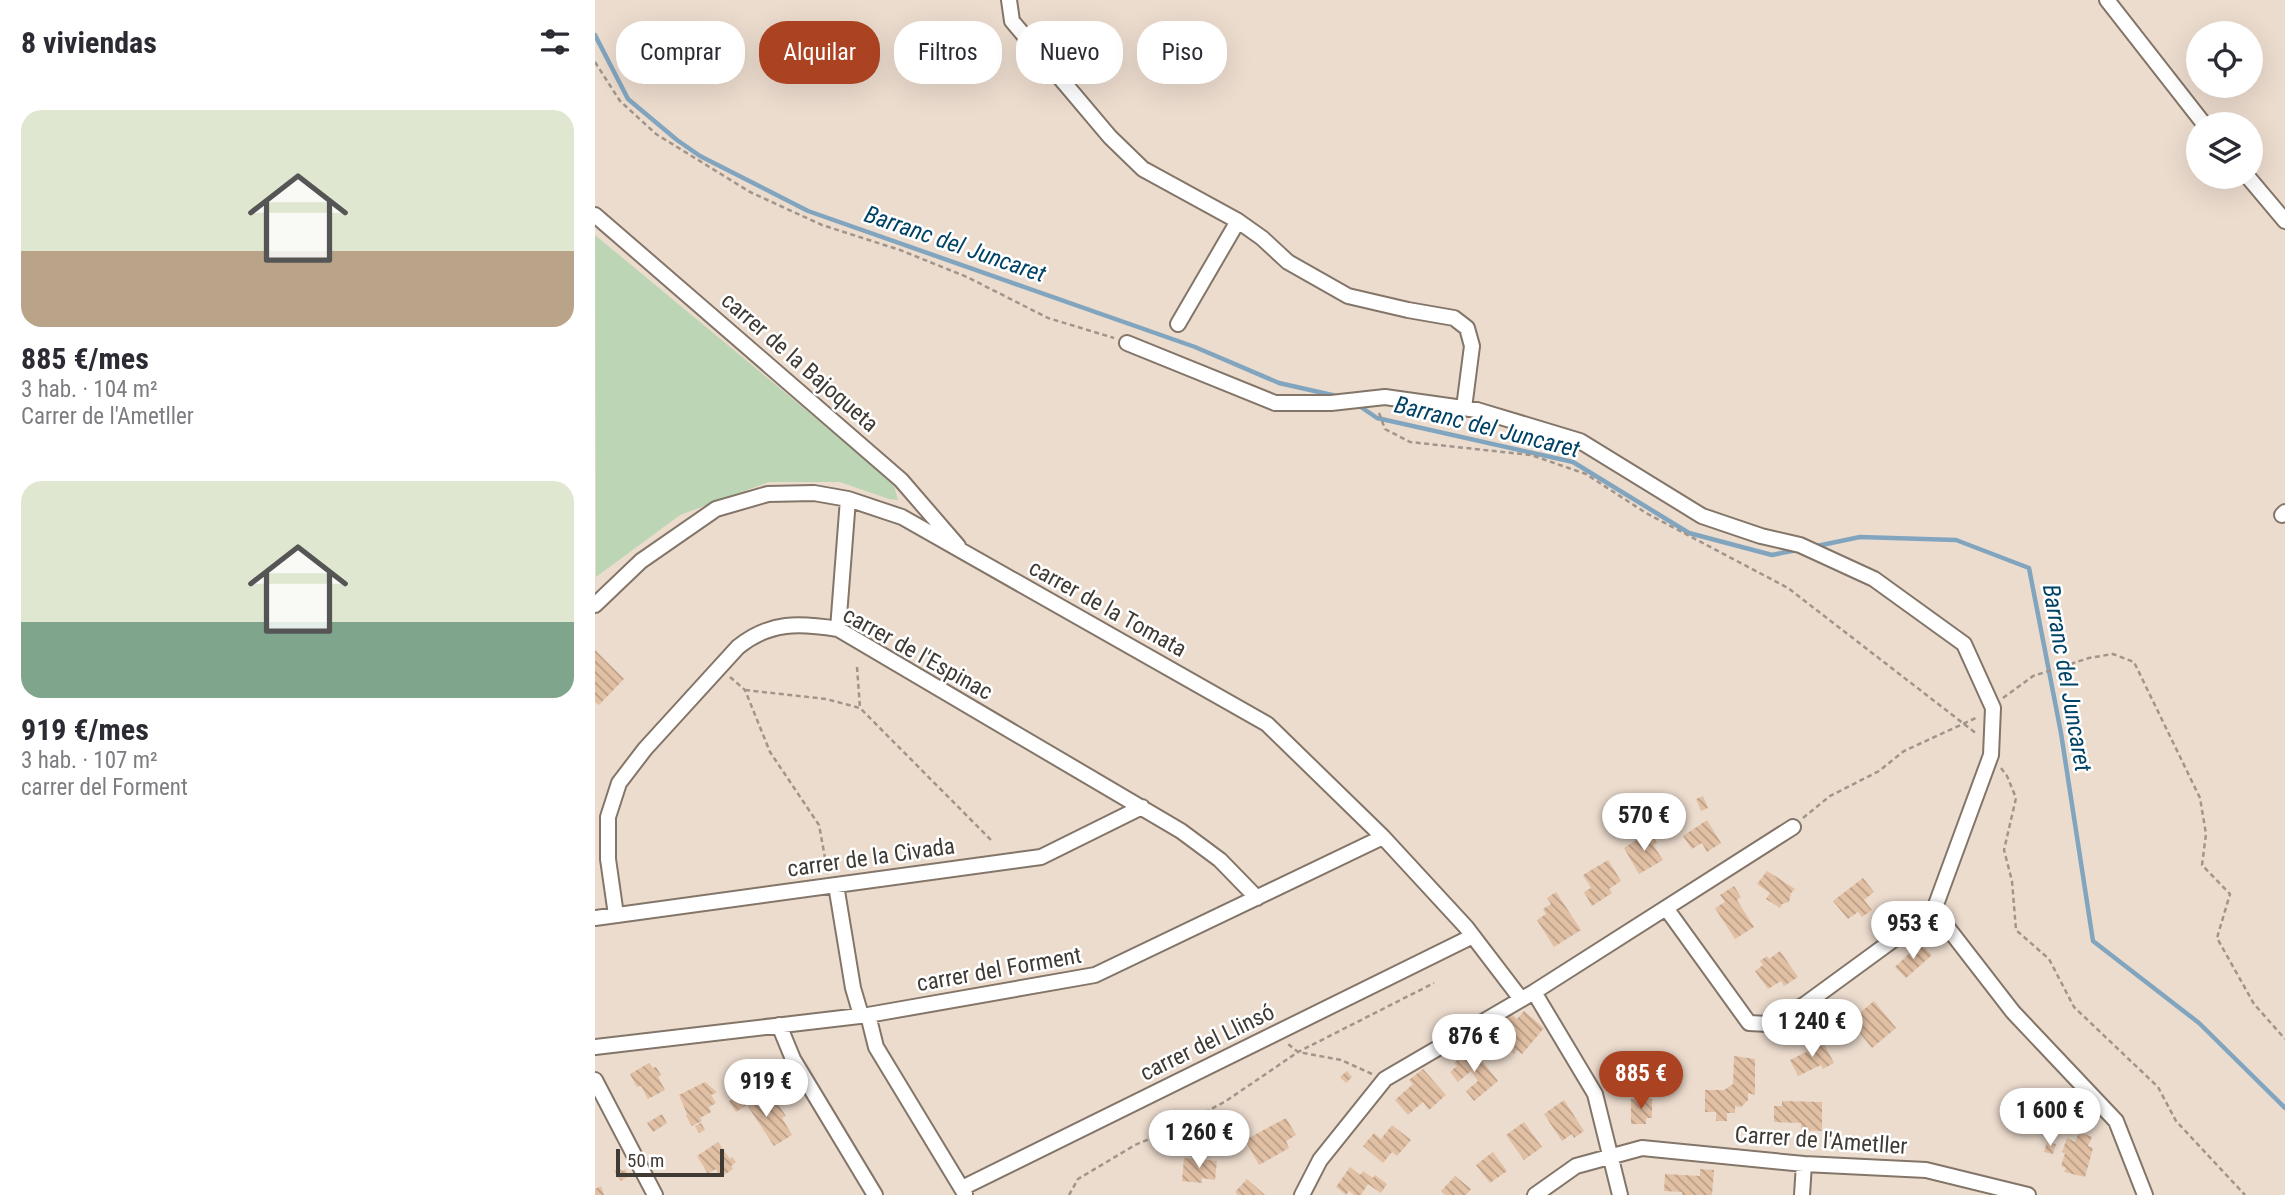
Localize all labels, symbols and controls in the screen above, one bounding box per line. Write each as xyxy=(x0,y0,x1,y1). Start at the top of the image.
chip: Comprar xyxy=(616,21,745,84)
chip: Alquilar xyxy=(759,21,880,84)
chip: Filtros xyxy=(894,21,1002,84)
chip: Nuevo xyxy=(1016,21,1123,84)
chip: Piso xyxy=(1137,21,1227,84)
map controls xyxy=(2186,21,2263,189)
button: locate xyxy=(2186,21,2263,98)
icon: filters xyxy=(536,23,574,61)
text: 8 viviendas xyxy=(21,25,157,60)
button: layers xyxy=(2186,112,2263,189)
icon: home xyxy=(235,155,361,281)
water label: Barranc del Juncaret xyxy=(861,200,1049,288)
street label: carrer de la Bajoqueta xyxy=(716,287,884,438)
text: 885 €/mes xyxy=(21,341,149,376)
text: 3 hab. · 104 m² xyxy=(21,376,158,403)
water label: Barranc del Juncaret xyxy=(1392,390,1583,464)
text: Carrer de l'Ametller xyxy=(21,403,194,430)
icon: home xyxy=(235,526,361,652)
street label: carrer de la Tomata xyxy=(1024,554,1191,663)
water label: Barranc del Juncaret xyxy=(2037,582,2097,774)
street label: carrer de l'Espinac xyxy=(838,601,997,706)
text: 919 €/mes xyxy=(21,712,149,747)
text: 3 hab. · 107 m² xyxy=(21,747,158,774)
text: carrer del Forment xyxy=(21,774,188,801)
pin: 570 € xyxy=(1595,794,1693,853)
text: 570 € xyxy=(1618,802,1670,829)
street label: carrer de la Civada xyxy=(786,832,957,883)
pin: 953 € xyxy=(1864,902,1962,961)
text: 953 € xyxy=(1887,910,1939,937)
street label: carrer del Forment xyxy=(915,942,1084,997)
street label: carrer del Llinsó xyxy=(1136,998,1279,1087)
pin: 1 240 € xyxy=(1747,1000,1877,1059)
text: 1 240 € xyxy=(1778,1008,1846,1035)
pin: 876 € xyxy=(1425,1014,1523,1074)
text: 876 € xyxy=(1448,1023,1500,1050)
pin: 885 € xyxy=(1592,1052,1690,1111)
pin: 919 € xyxy=(717,1060,815,1119)
text: 885 € xyxy=(1615,1060,1667,1087)
text: 919 € xyxy=(740,1068,792,1095)
pin: 1 600 € xyxy=(1985,1088,2115,1148)
text: 1 600 € xyxy=(2016,1097,2084,1124)
pin: 1 260 € xyxy=(1134,1110,1264,1170)
text: 1 260 € xyxy=(1165,1119,1233,1146)
street label: Carrer de l'Ametller xyxy=(1734,1121,1908,1160)
scale bar xyxy=(616,1146,725,1178)
text: 50 m xyxy=(627,1149,664,1172)

